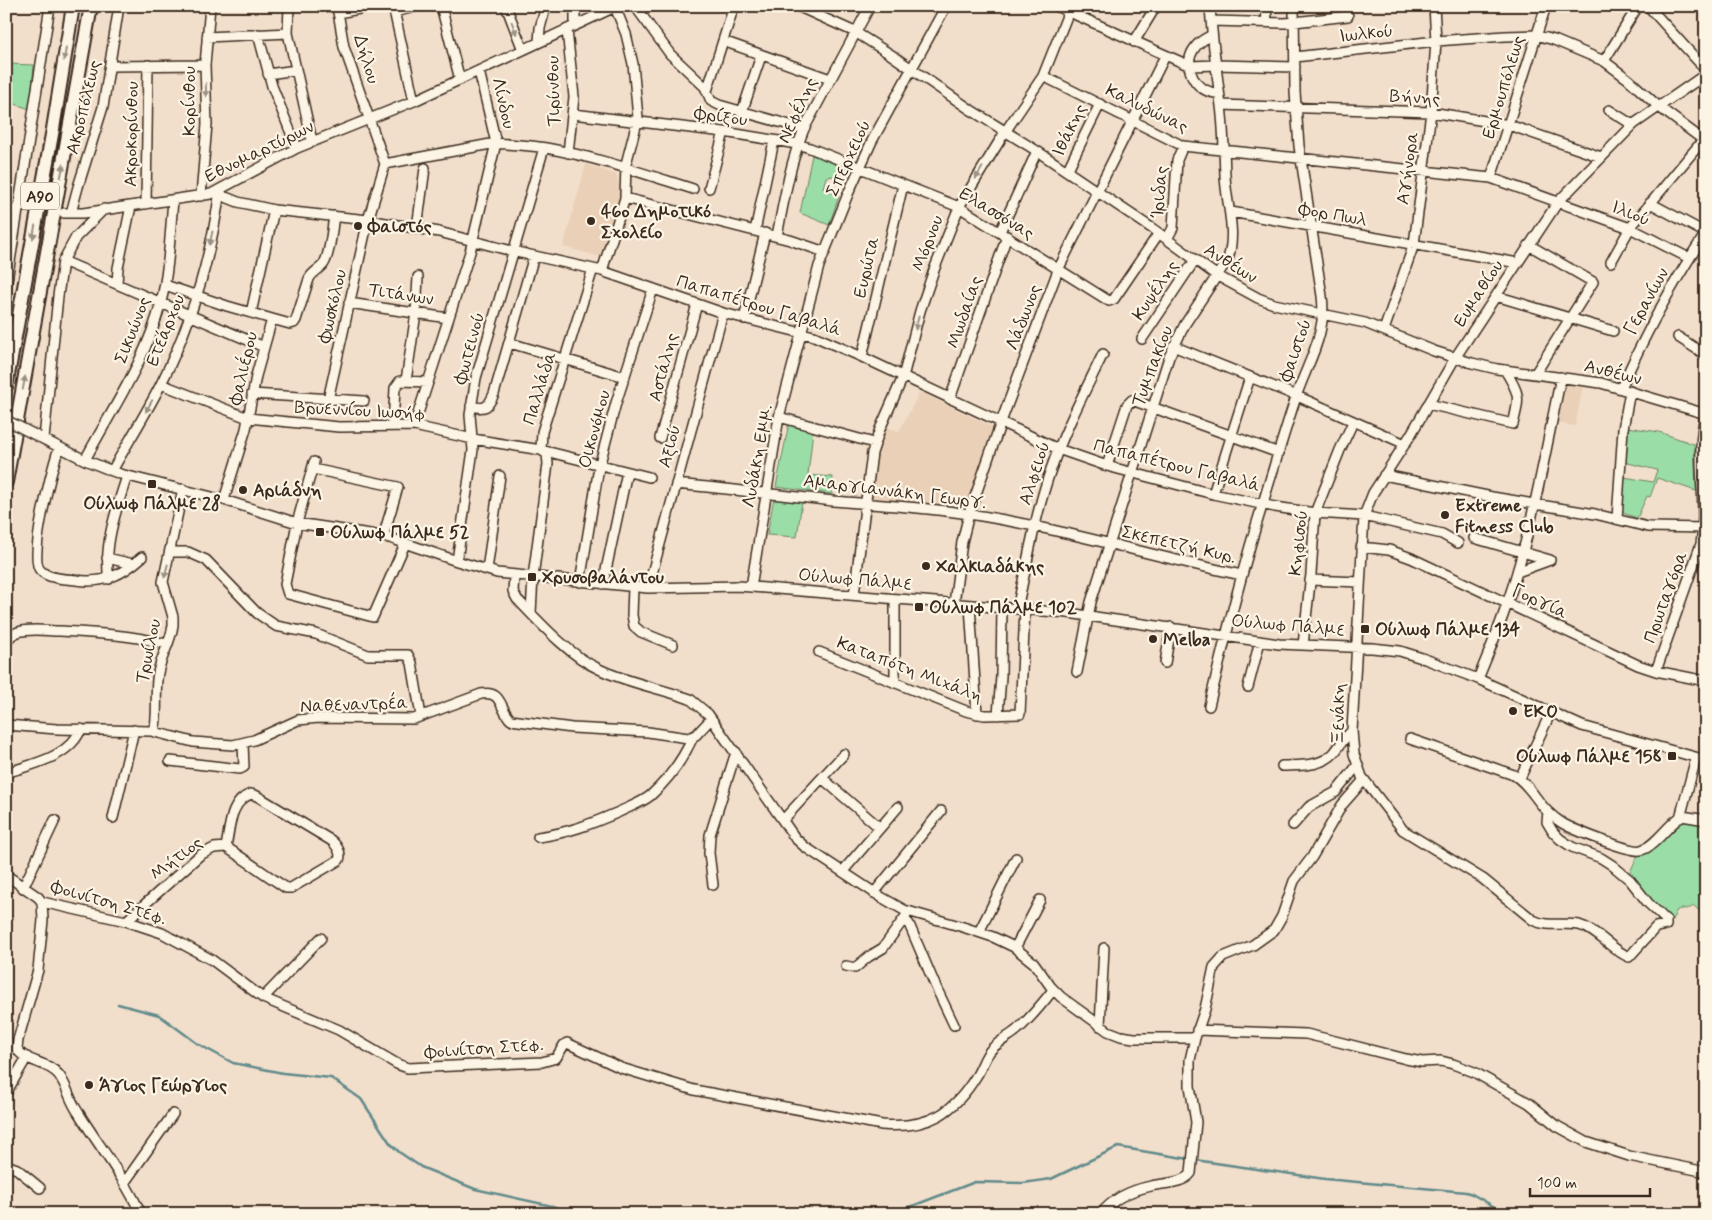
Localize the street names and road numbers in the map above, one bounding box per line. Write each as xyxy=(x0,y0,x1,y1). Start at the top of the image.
street label: Ιωλκού xyxy=(1338,19,1394,49)
street label: Δήλου xyxy=(347,32,385,87)
street label: Ερμουπόλεως xyxy=(1477,33,1531,142)
street label: Τιρύνθου xyxy=(541,55,567,127)
street label: Ακροπόλεως xyxy=(61,58,107,157)
street label: Κορίνθου xyxy=(178,66,202,136)
street label: Νεφέλης xyxy=(771,73,824,147)
street label: Λίνδου xyxy=(485,75,521,131)
street label: Καλυδώνας xyxy=(1101,79,1192,139)
street label: Ακροκορίνθου xyxy=(119,81,145,187)
street label: Βήνης xyxy=(1389,84,1441,112)
street label: Ιθάκης xyxy=(1047,100,1093,161)
street label: Φρίξου xyxy=(692,101,749,133)
street label: Εθνομαρτύρων xyxy=(201,115,318,189)
street label: Σπερχειού xyxy=(821,116,877,201)
street label: Αγήνορα xyxy=(1391,130,1425,206)
street label: Ίριδας xyxy=(1146,165,1174,219)
road number: Α90 xyxy=(21,182,59,210)
street label: Ελασσόνας xyxy=(954,182,1039,246)
street label: Ιλιού xyxy=(1608,195,1654,232)
street label: Φορ Πωλ xyxy=(1296,197,1369,233)
street label: Μόρνου xyxy=(906,212,950,275)
street label: Ευρώτα xyxy=(848,234,886,300)
street label: Ανθέων xyxy=(1199,237,1262,290)
street label: Κυψέλης xyxy=(1126,255,1185,325)
street label: Ευμαθίου xyxy=(1448,255,1509,332)
street label: Γερανίων xyxy=(1619,263,1675,339)
street label: Φωσκόλου xyxy=(313,267,353,346)
street label: Παπαπέτρου Γαβαλά xyxy=(673,269,844,342)
street label: Μωδαίας xyxy=(941,273,989,352)
street label: Τιτάνων xyxy=(366,278,435,312)
street label: Λάδωνος xyxy=(1000,281,1048,354)
street label: Ετεάρχου xyxy=(141,291,191,370)
street label: Σικυώνος xyxy=(109,293,157,367)
street label: Φωτεινού xyxy=(449,310,491,388)
street label: Φαιστού xyxy=(1274,316,1318,386)
street label: Τυμπακίου xyxy=(1126,322,1179,410)
street label: Φαλιέρου xyxy=(223,329,264,408)
street label: Αστάλης xyxy=(643,330,685,404)
street label: Παλλάδα xyxy=(517,349,562,428)
street label: Ανθέων xyxy=(1581,353,1644,392)
street label: Οικονόμου xyxy=(573,387,617,471)
street label: Βρυεννίου Ιωσήφ xyxy=(294,396,426,426)
street label: Λυδάκη Εμμ. xyxy=(737,403,779,510)
street label: Αξιού xyxy=(653,422,687,470)
street label: Παπαπέτρου Γαβαλά xyxy=(1091,433,1263,498)
street label: Αλφειού xyxy=(1013,439,1056,508)
street label: Αμαργιαννάκη Γεωργ. xyxy=(802,469,988,515)
street label: Κηφισού xyxy=(1284,509,1314,577)
street label: Σκεπετζή Κυρ. xyxy=(1119,520,1238,570)
street label: Πρωταγόρα xyxy=(1638,548,1694,647)
street label: Ούλωφ Πάλμε xyxy=(797,563,913,597)
street label: Γοργία xyxy=(1508,579,1571,625)
street label: Ούλωφ Πάλμε xyxy=(1230,609,1346,643)
street label: Τρωίλου xyxy=(130,617,168,686)
street label: Καταπότη Μιχάλη xyxy=(833,631,986,709)
street label: Ξενάκη xyxy=(1326,683,1352,745)
street label: Ναθεναντρέα xyxy=(300,690,408,719)
street label: Μήτιος xyxy=(145,831,208,886)
street label: Φοινίτση Στεφ. xyxy=(47,875,169,931)
street label: Φοινίτση Στεφ. xyxy=(423,1033,544,1065)

